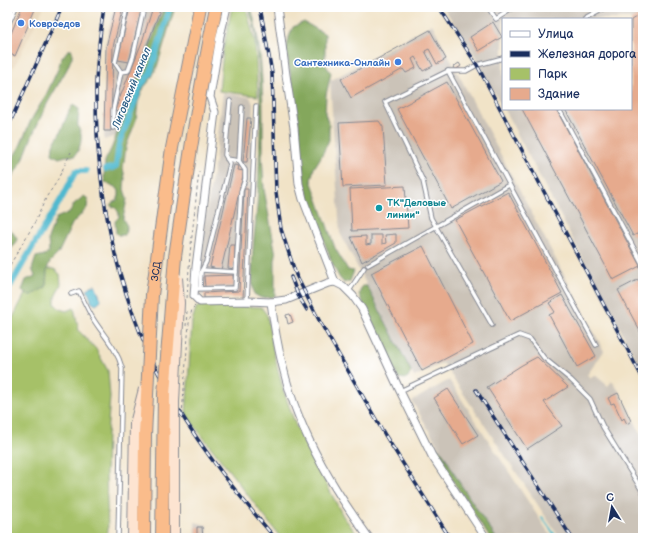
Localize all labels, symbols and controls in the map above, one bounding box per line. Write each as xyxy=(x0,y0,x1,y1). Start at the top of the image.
marker: Ковроедов xyxy=(16,18,26,28)
place label: Ковроедов xyxy=(29,18,81,30)
legend xyxy=(502,18,632,110)
text: Улица xyxy=(538,27,574,42)
water label: Лиговский канал xyxy=(109,45,154,132)
text: Железная дорога xyxy=(538,47,636,62)
place label: Сантехника-Онлайн xyxy=(294,57,390,69)
marker: Сантехника-Онлайн xyxy=(393,57,403,67)
text: Парк xyxy=(538,67,568,82)
text: Здание xyxy=(538,87,580,102)
place label: ТК"Деловые линии" xyxy=(386,197,446,221)
marker: ТК"Деловые линии" xyxy=(374,203,384,213)
street label: ЗСД xyxy=(149,261,164,282)
north arrow xyxy=(592,487,632,527)
text: С xyxy=(605,490,616,505)

